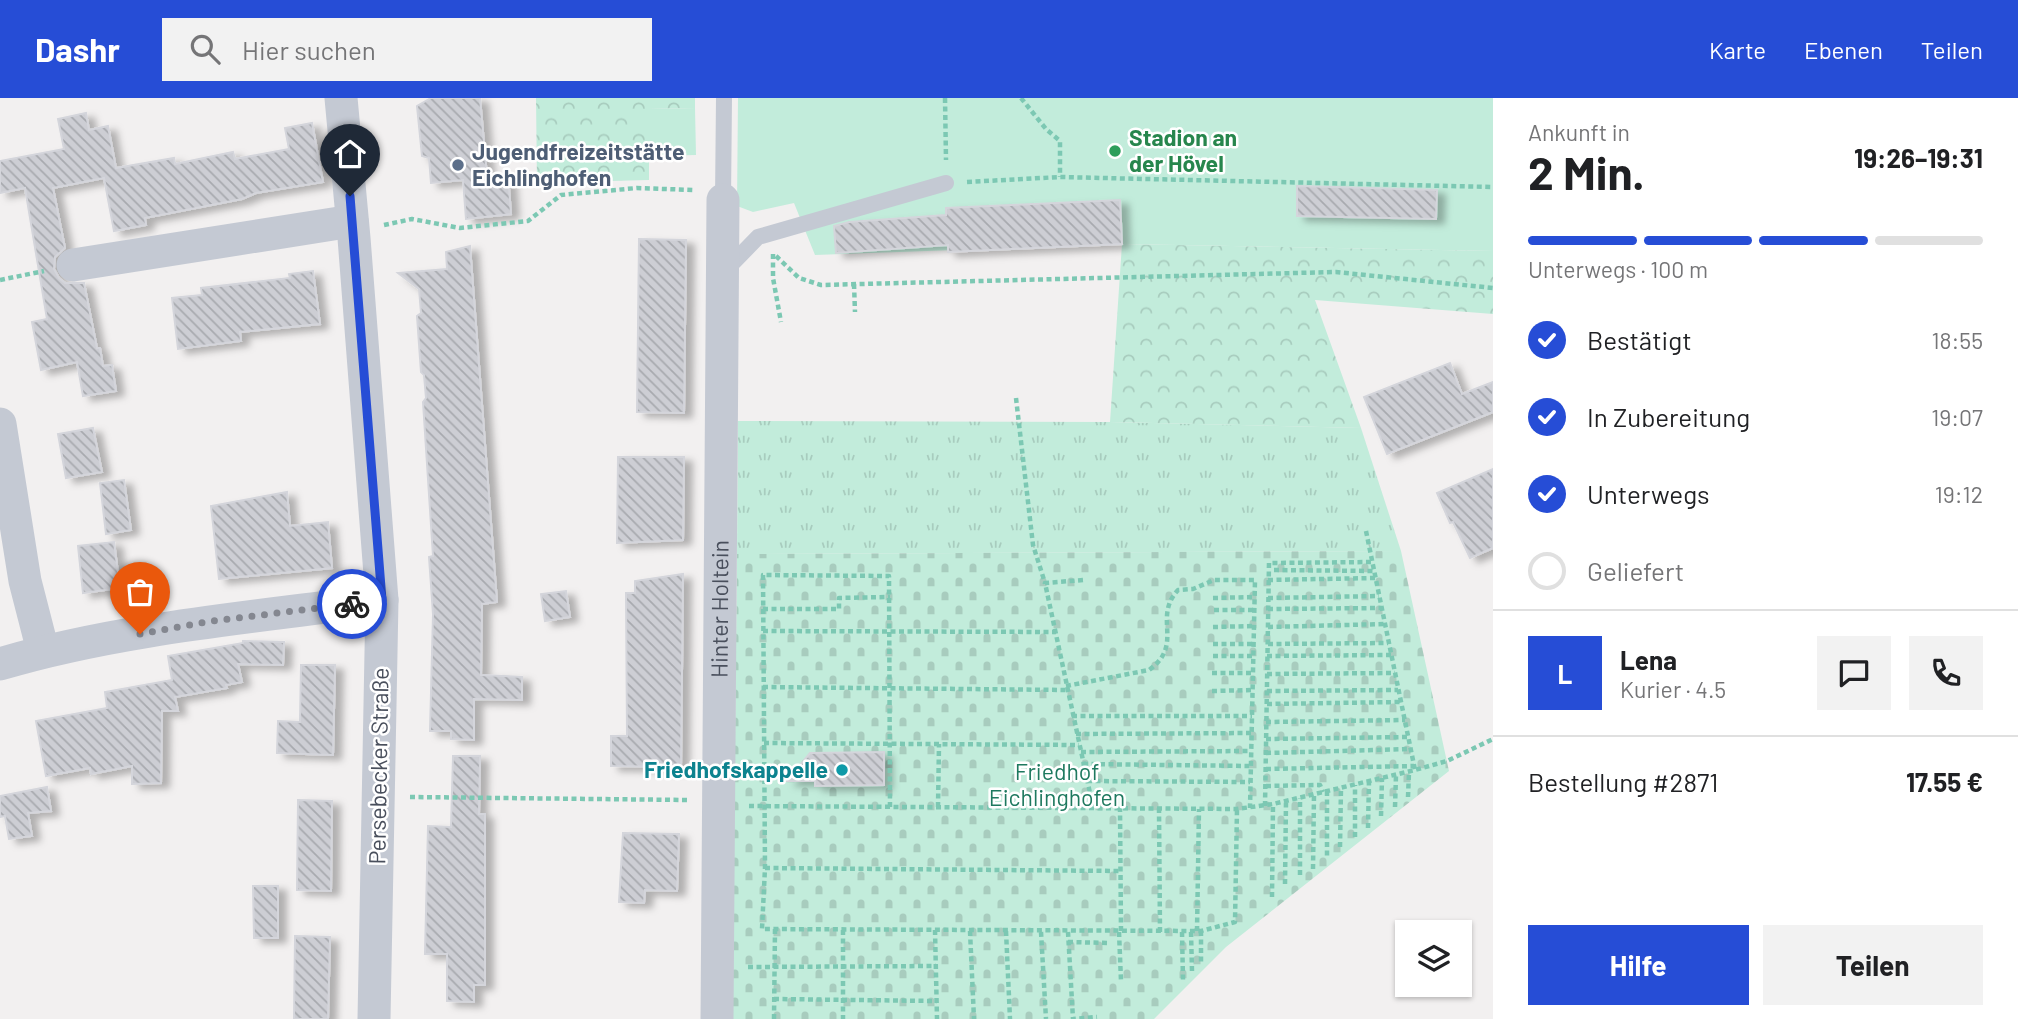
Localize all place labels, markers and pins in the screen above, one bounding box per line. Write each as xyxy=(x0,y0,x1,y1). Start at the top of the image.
place label: Stadion an der Hövel xyxy=(1129,123,1237,177)
pin xyxy=(320,124,380,196)
place label: Jugendfreizeitstätte Eichlinghofen xyxy=(472,137,685,191)
marker: Stadion an der Hövel xyxy=(1107,143,1123,159)
marker: Jugendfreizeitstätte Eichlinghofen xyxy=(450,157,466,173)
pin xyxy=(110,562,170,634)
place label: Friedhofskappelle xyxy=(644,755,828,783)
marker: Friedhofskappelle xyxy=(834,762,850,778)

